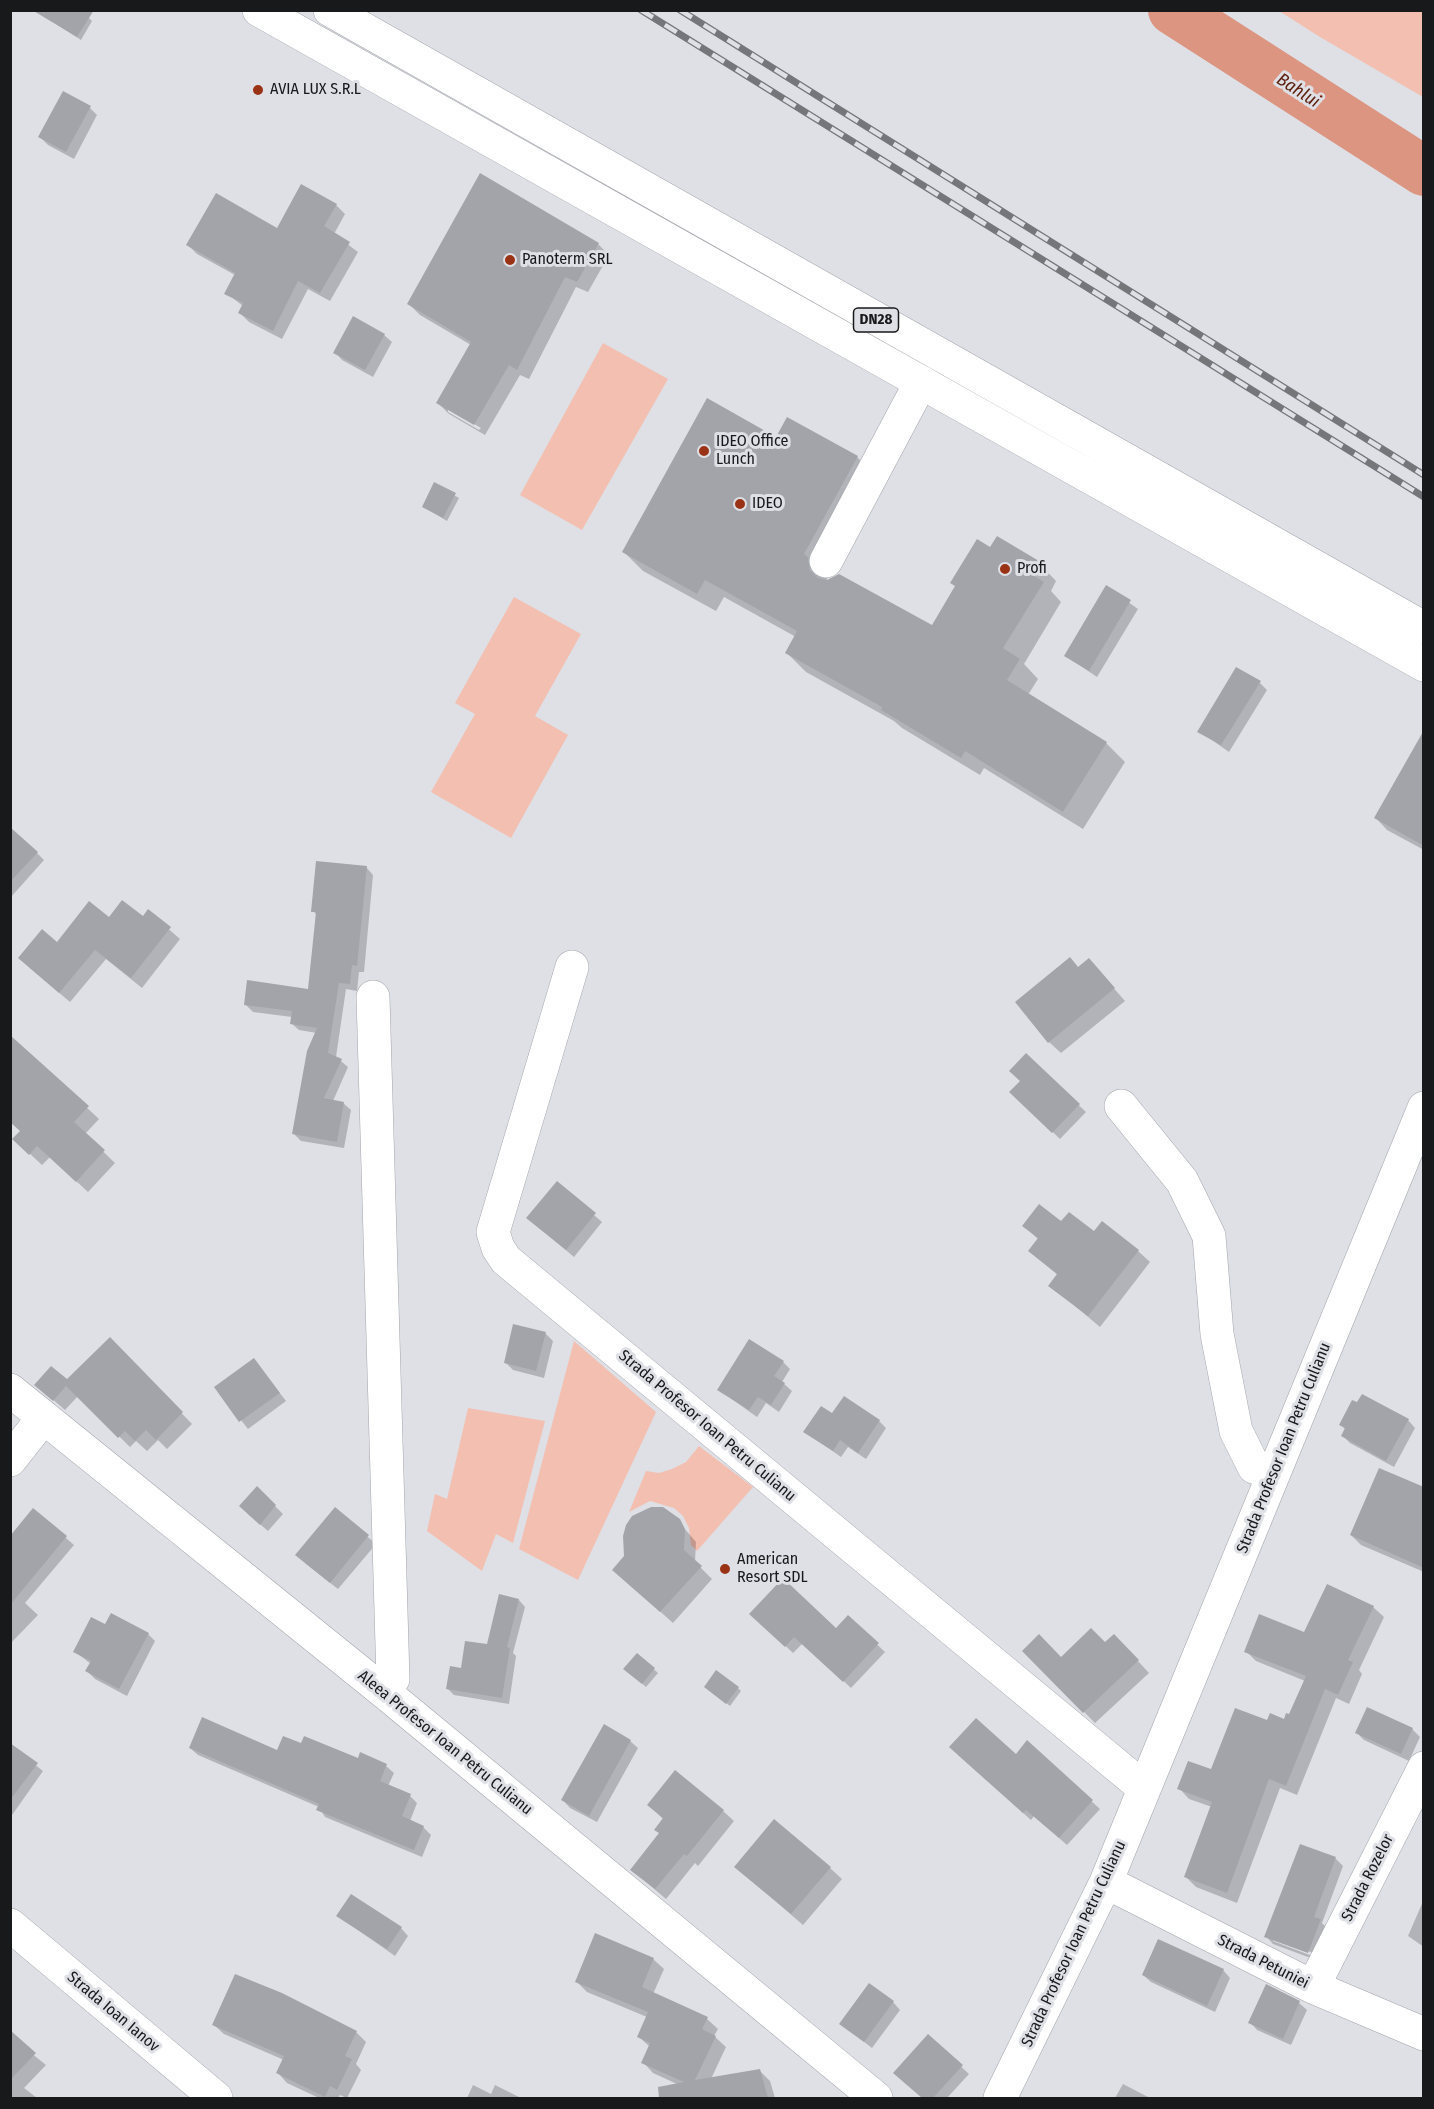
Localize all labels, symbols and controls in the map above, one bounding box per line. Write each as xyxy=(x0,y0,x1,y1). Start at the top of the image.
water label: Bahlui xyxy=(1272,69,1324,113)
place label: AVIA LUX S.R.L xyxy=(270,80,361,100)
marker: AVIA LUX S.R.L xyxy=(251,83,265,97)
place label: Panoterm SRL xyxy=(522,250,613,270)
marker: Panoterm SRL xyxy=(503,253,517,267)
road number: DN28 xyxy=(854,308,898,332)
place label: IDEO Office Lunch xyxy=(716,432,788,470)
marker: IDEO Office Lunch xyxy=(697,444,711,458)
place label: IDEO xyxy=(752,494,783,514)
marker: IDEO xyxy=(733,497,747,511)
place label: Profi xyxy=(1017,559,1047,579)
marker: Profi xyxy=(998,562,1012,576)
street label: Strada Profesor Ioan Petru Culianu xyxy=(1233,1340,1335,1556)
street label: Strada Profesor Ioan Petru Culianu xyxy=(614,1346,800,1506)
place label: American Resort SDL xyxy=(737,1550,808,1588)
marker: American Resort SDL xyxy=(718,1562,732,1576)
street label: Aleea Profesor Ioan Petru Culianu xyxy=(354,1667,536,1819)
street label: Strada Rozelor xyxy=(1338,1831,1398,1925)
street label: Strada Profesor Ioan Petru Culianu xyxy=(1018,1838,1130,2050)
street label: Strada Petuniei xyxy=(1214,1931,1312,1993)
street label: Strada Ioan Ianov xyxy=(63,1968,163,2056)

